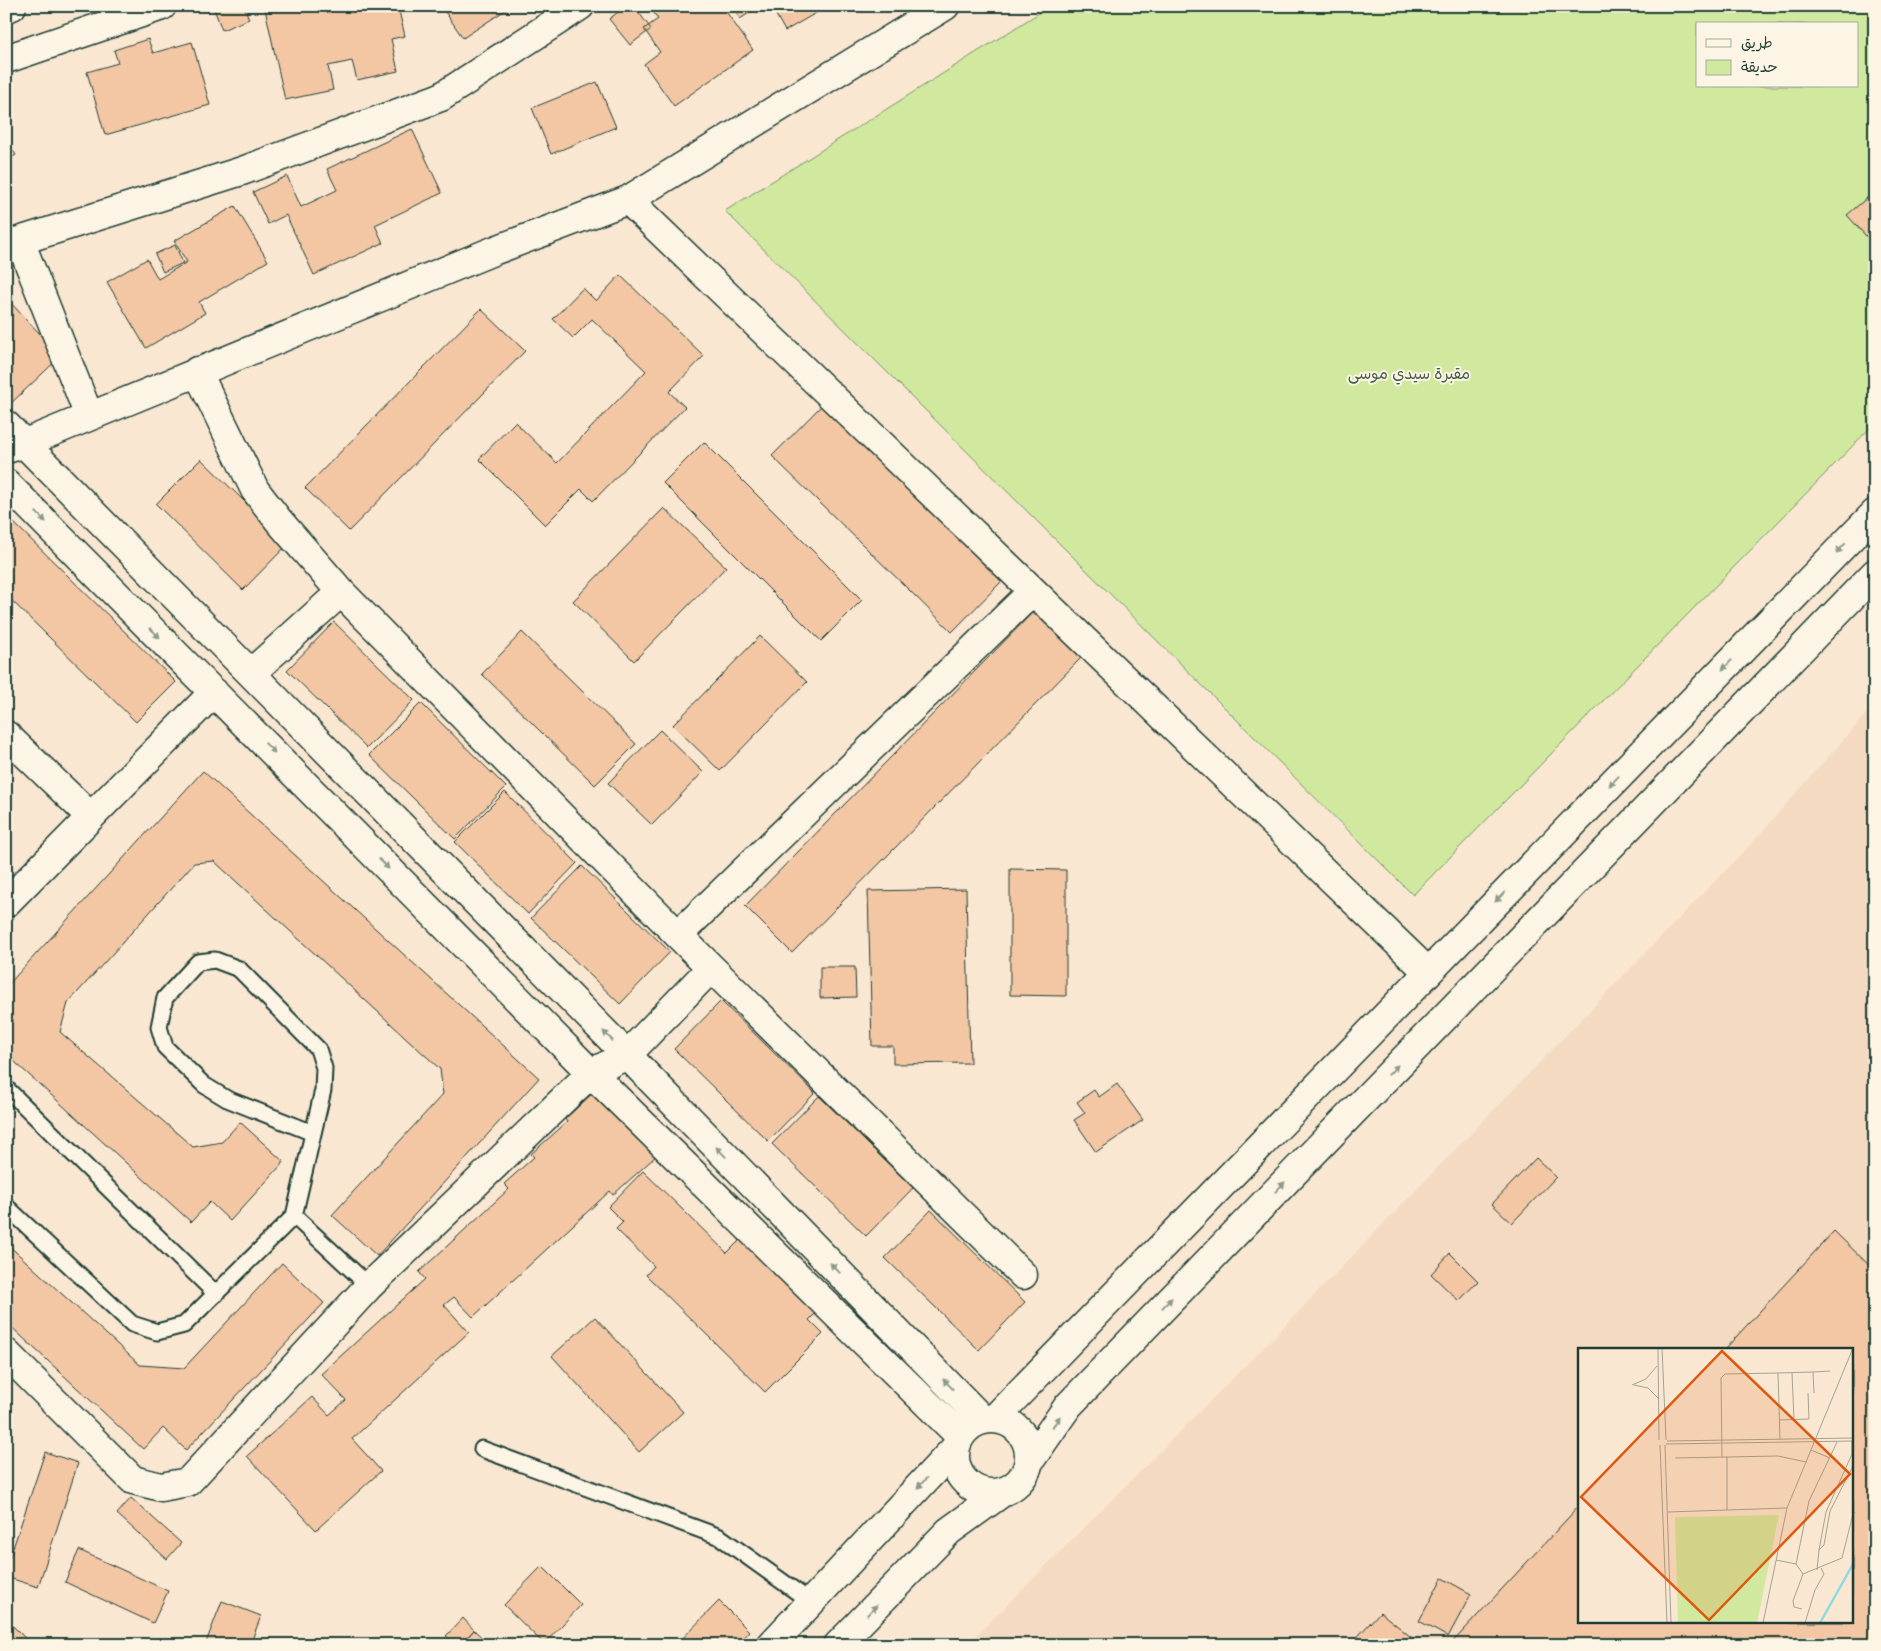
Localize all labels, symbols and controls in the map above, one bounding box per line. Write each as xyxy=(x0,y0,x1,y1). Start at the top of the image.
legend xyxy=(1696,22,1858,88)
text: طريق xyxy=(1741,30,1773,56)
text: حديقة xyxy=(1741,54,1778,80)
park label: مقبرة سيدي موسى xyxy=(1348,359,1470,388)
one-way arrow xyxy=(35,511,47,523)
one-way arrow xyxy=(1835,542,1847,554)
one-way arrow xyxy=(149,626,161,638)
one-way arrow xyxy=(1721,658,1733,670)
one-way arrow xyxy=(263,742,275,754)
one-way arrow xyxy=(1608,775,1620,787)
one-way arrow xyxy=(378,858,390,870)
one-way arrow xyxy=(1495,891,1507,903)
one-way arrow xyxy=(602,1030,614,1042)
one-way arrow xyxy=(1387,1064,1399,1076)
one-way arrow xyxy=(715,1146,727,1158)
one-way arrow xyxy=(1274,1181,1286,1193)
one-way arrow xyxy=(829,1262,841,1274)
one-way arrow xyxy=(1161,1298,1173,1310)
inset map xyxy=(1578,1348,1854,1624)
one-way arrow xyxy=(942,1379,954,1391)
one-way arrow xyxy=(1051,1415,1061,1429)
one-way arrow xyxy=(916,1477,928,1489)
one-way arrow xyxy=(866,1604,878,1616)

